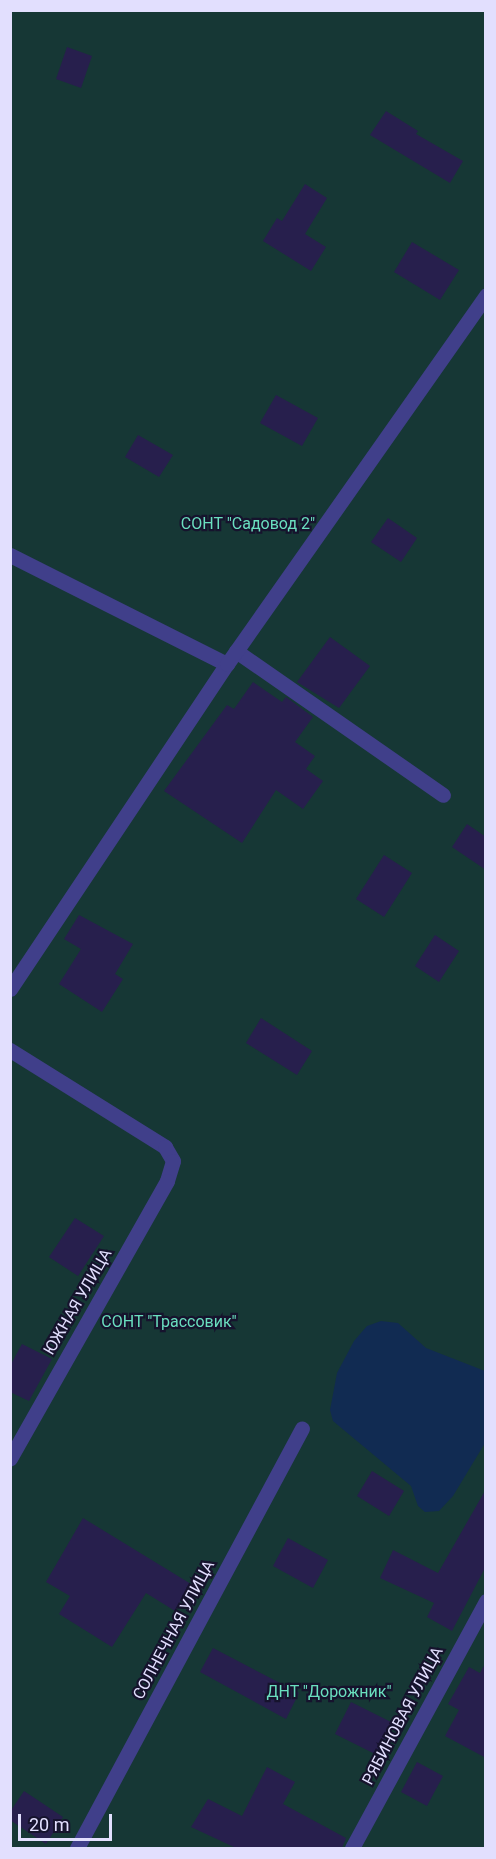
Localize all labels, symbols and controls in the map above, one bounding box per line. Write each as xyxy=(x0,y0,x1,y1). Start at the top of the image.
park label: СОНТ "Садовод 2" xyxy=(181,514,315,534)
street label: ЮЖНАЯ УЛИЦА xyxy=(40,1245,116,1359)
park label: СОНТ "Трассовик" xyxy=(101,1312,237,1332)
street label: СОЛНЕЧНАЯ УЛИЦА xyxy=(129,1557,219,1703)
street label: РЯБИНОВАЯ УЛИЦА xyxy=(359,1644,447,1788)
park label: ДНТ "Дорожник" xyxy=(266,1682,392,1702)
scale bar xyxy=(21,1802,116,1840)
text: 20 m xyxy=(29,1814,69,1835)

